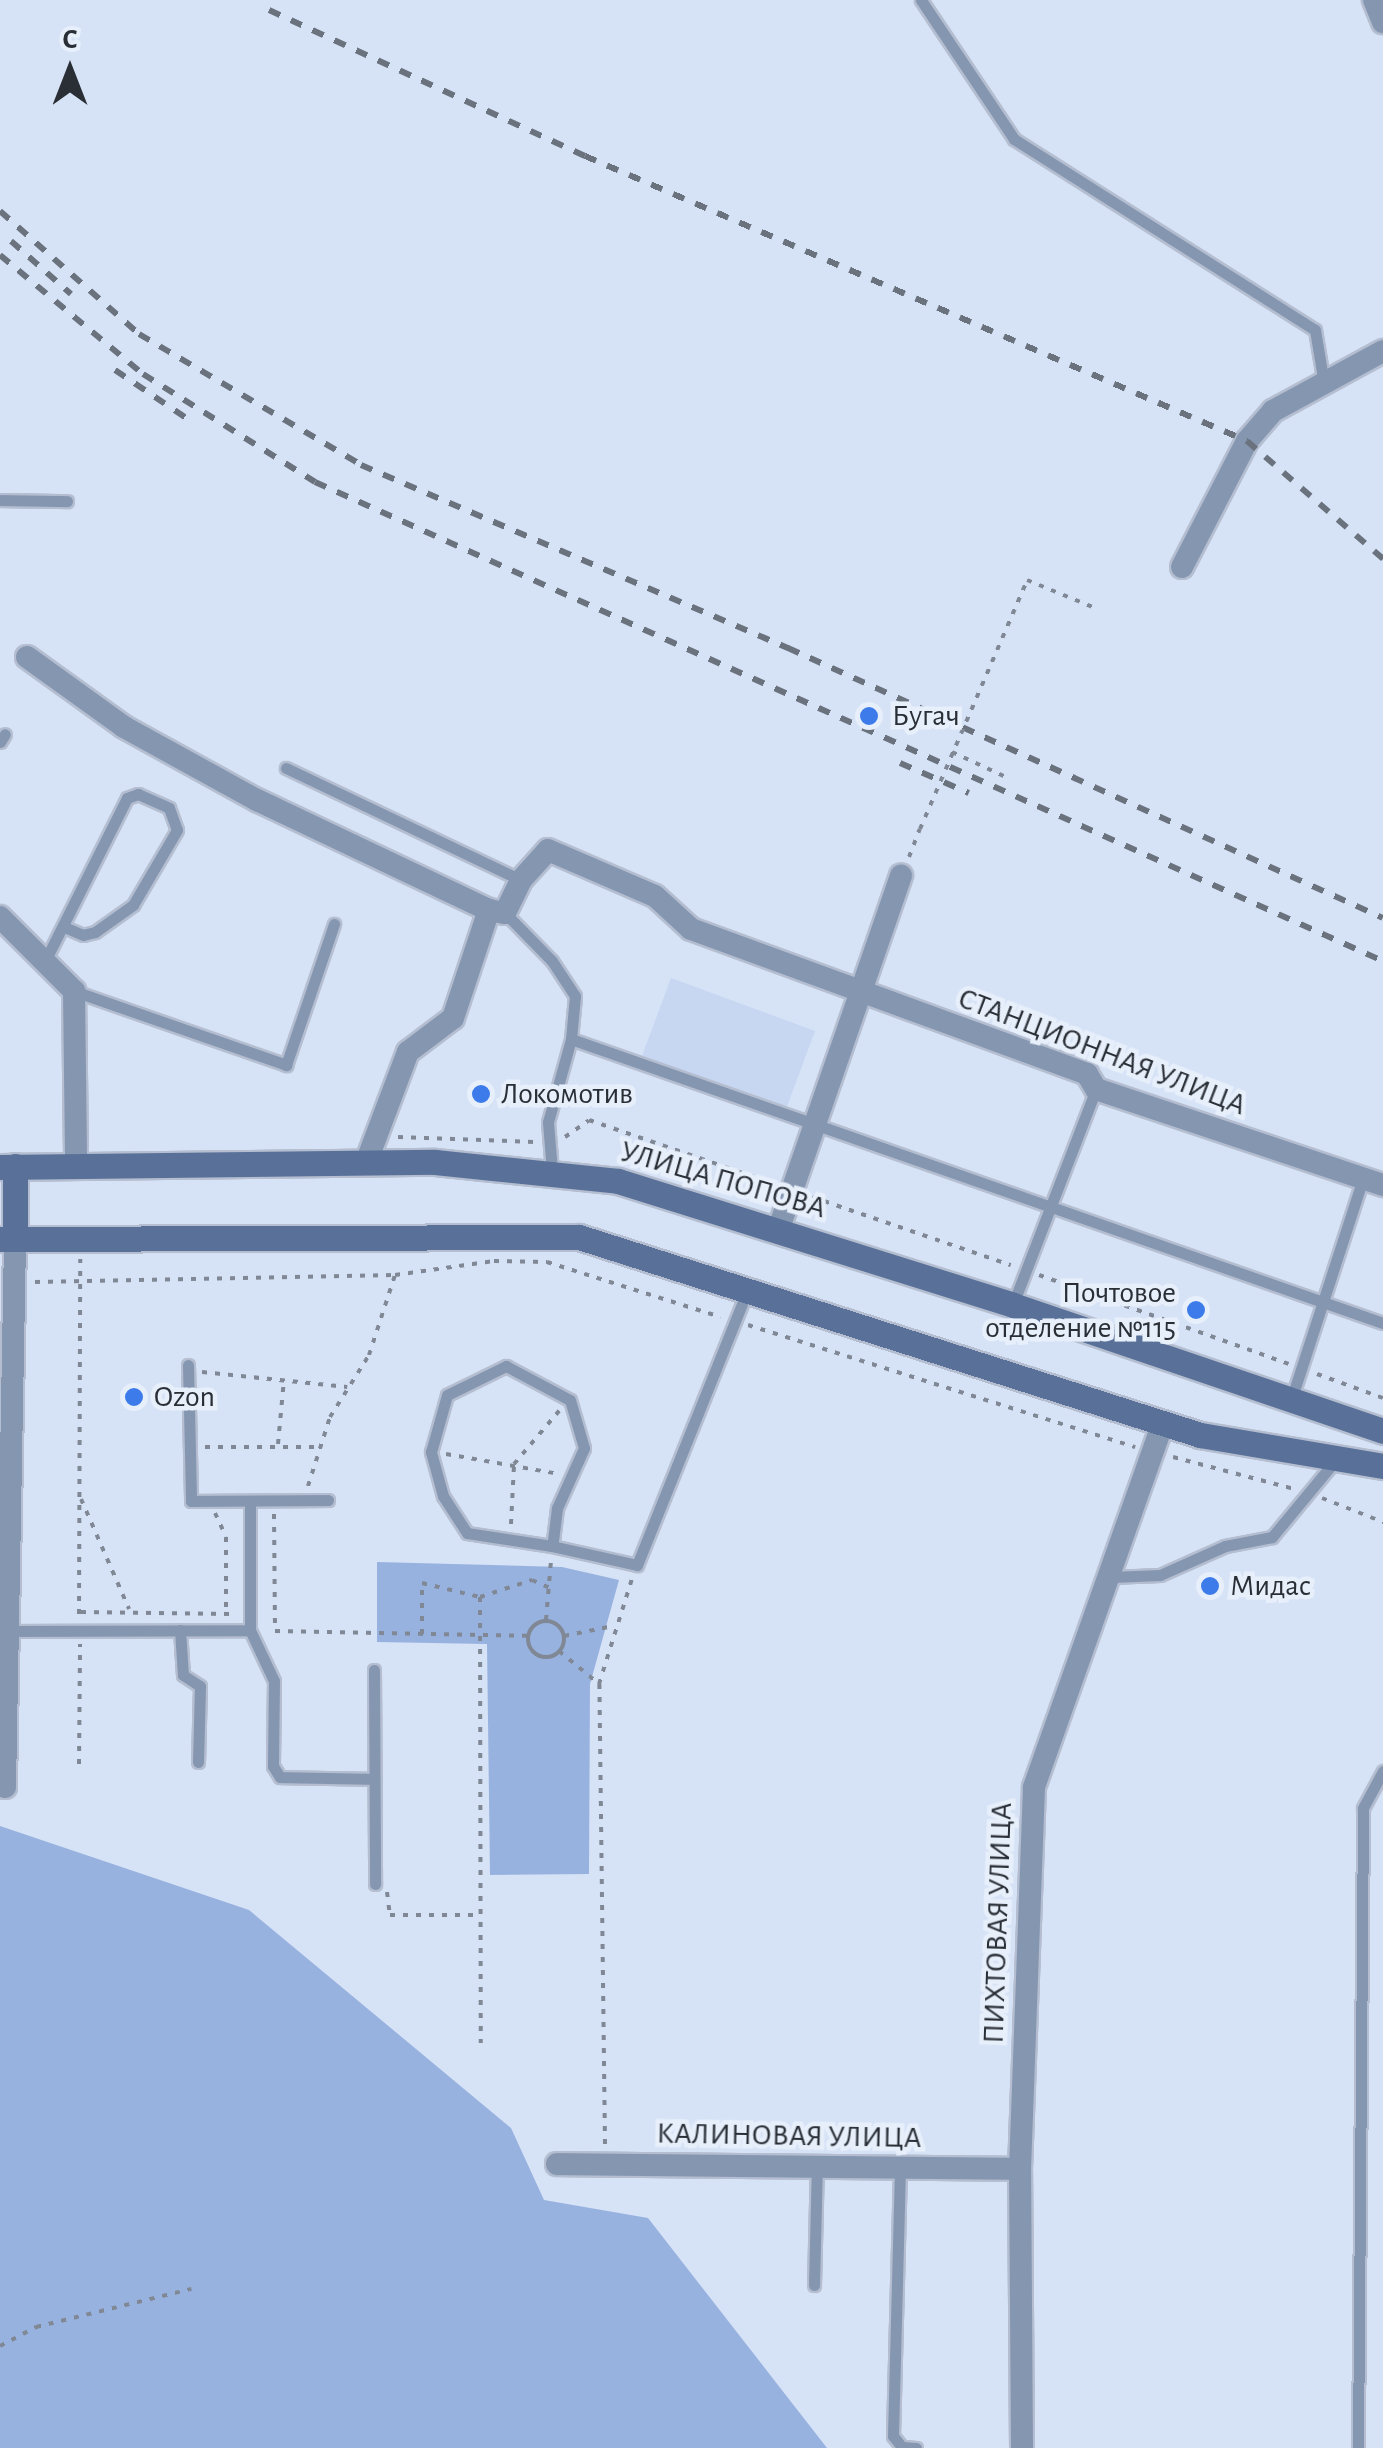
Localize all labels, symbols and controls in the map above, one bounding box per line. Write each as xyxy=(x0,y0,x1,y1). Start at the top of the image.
north arrow xyxy=(20,20,120,120)
text: С xyxy=(62,26,78,54)
place label: Бугач xyxy=(892,698,960,734)
marker: Бугач xyxy=(856,703,882,729)
street label: СТАНЦИОННАЯ УЛИЦА xyxy=(953,980,1251,1124)
place label: Локомотив xyxy=(501,1076,633,1112)
marker: Локомотив xyxy=(470,1083,492,1105)
street label: УЛИЦА ПОПОВА xyxy=(616,1133,830,1227)
place label: Почтовое отделение №115 xyxy=(985,1275,1176,1346)
marker: Почтовое отделение №115 xyxy=(1185,1299,1207,1321)
place label: Ozon xyxy=(154,1379,215,1415)
marker: Ozon xyxy=(123,1386,145,1408)
place label: Мидас xyxy=(1230,1568,1311,1604)
marker: Мидас xyxy=(1199,1575,1221,1597)
street label: ПИХТОВАЯ УЛИЦА xyxy=(976,1802,1020,2044)
street label: КАЛИНОВАЯ УЛИЦА xyxy=(656,2116,922,2156)

